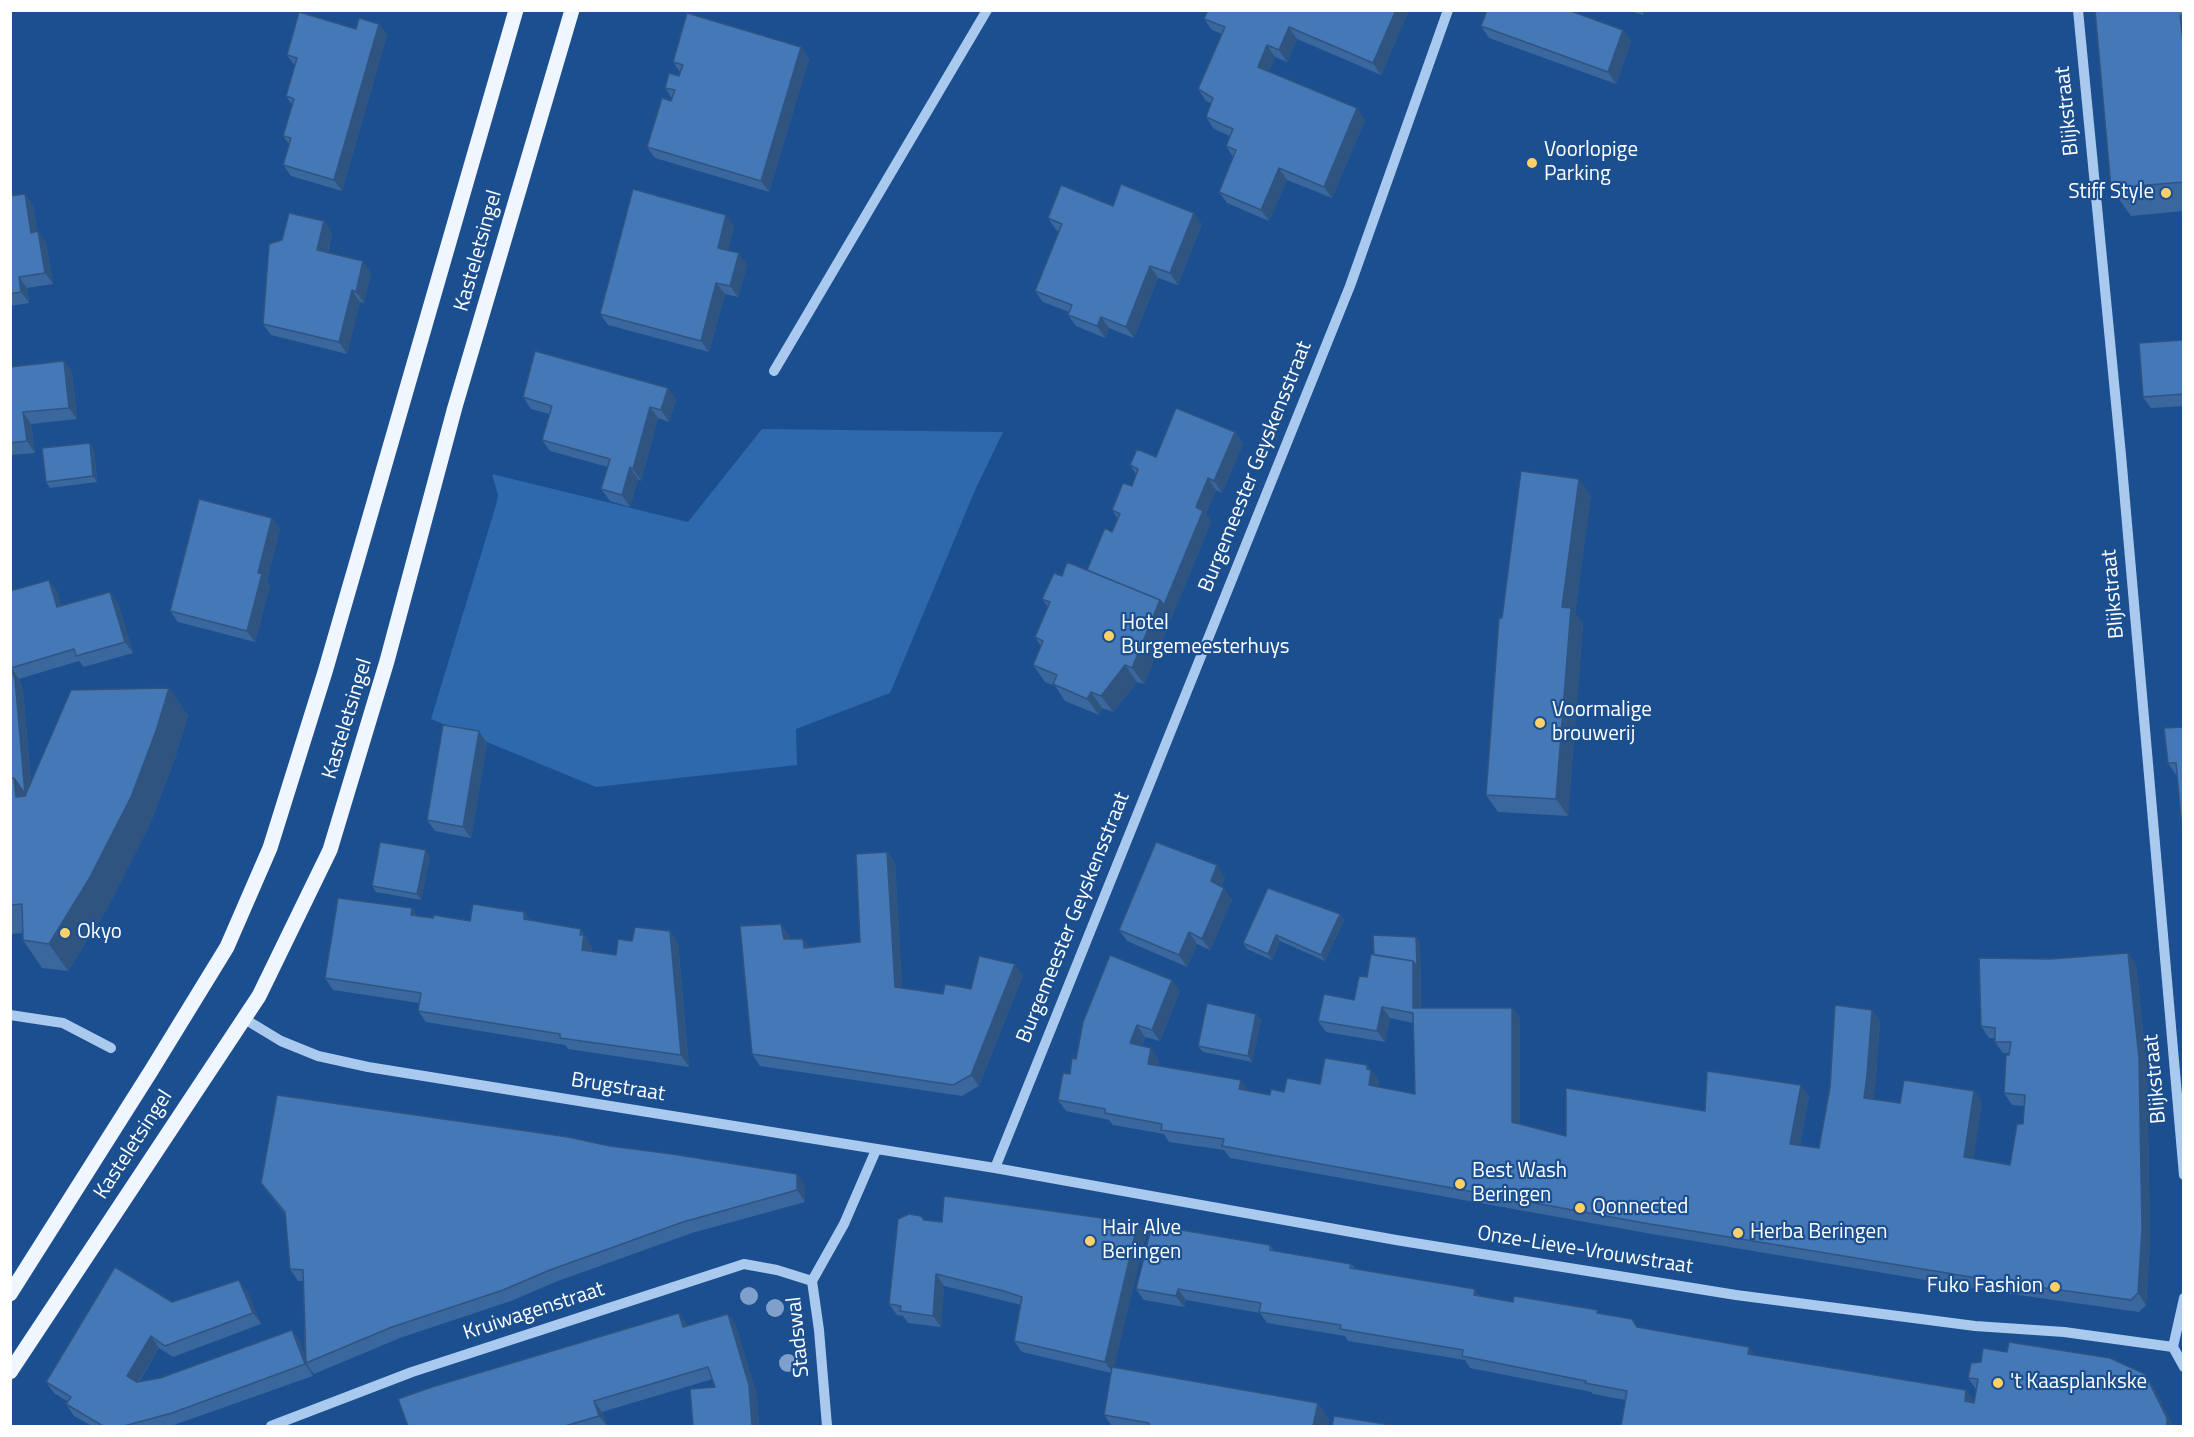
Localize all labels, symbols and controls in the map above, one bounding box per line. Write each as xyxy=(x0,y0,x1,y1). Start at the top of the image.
street label: Blijkstraat xyxy=(2051,65,2085,157)
place label: Voorlopige Parking xyxy=(1544,138,1638,188)
marker: Voorlopige Parking xyxy=(1525,156,1539,170)
place label: Stiff Style xyxy=(2068,180,2154,206)
marker: Stiff Style xyxy=(2159,186,2173,200)
street label: Kasteletsingel xyxy=(450,188,508,314)
street label: Burgemeester Geyskensstraat xyxy=(1194,338,1318,596)
street label: Blijkstraat xyxy=(2098,548,2130,640)
place label: Hotel Burgemeesterhuys xyxy=(1121,611,1290,661)
marker: Hotel Burgemeesterhuys xyxy=(1102,629,1116,643)
street label: Kasteletsingel xyxy=(318,656,378,782)
place label: Voormalige brouwerij xyxy=(1552,698,1652,748)
marker: Voormalige brouwerij xyxy=(1533,716,1547,730)
street label: Burgemeester Geyskensstraat xyxy=(1012,789,1136,1047)
place label: Okyo xyxy=(77,920,122,946)
marker: Okyo xyxy=(58,926,72,940)
street label: Blijkstraat xyxy=(2140,1033,2172,1125)
street label: Brugstraat xyxy=(569,1068,667,1108)
street label: Kasteletsingel xyxy=(89,1086,179,1204)
place label: Best Wash Beringen xyxy=(1472,1159,1567,1209)
marker: Best Wash Beringen xyxy=(1453,1177,1467,1191)
place label: Qonnected xyxy=(1592,1195,1688,1221)
marker: Qonnected xyxy=(1573,1201,1587,1215)
place label: Hair Alve Beringen xyxy=(1102,1216,1181,1266)
place label: Herba Beringen xyxy=(1750,1220,1887,1246)
street label: Onze-Lieve-Vrouwstraat xyxy=(1475,1221,1695,1281)
marker: Herba Beringen xyxy=(1731,1226,1745,1240)
marker: Hair Alve Beringen xyxy=(1083,1234,1097,1248)
place label: Fuko Fashion xyxy=(1927,1274,2043,1300)
street label: Kruiwagenstraat xyxy=(460,1277,608,1347)
marker: Fuko Fashion xyxy=(2048,1280,2062,1294)
street label: Stadswal xyxy=(782,1295,816,1379)
place label: 't Kaasplankske xyxy=(2010,1370,2147,1396)
marker: 't Kaasplankske xyxy=(1991,1376,2005,1390)

